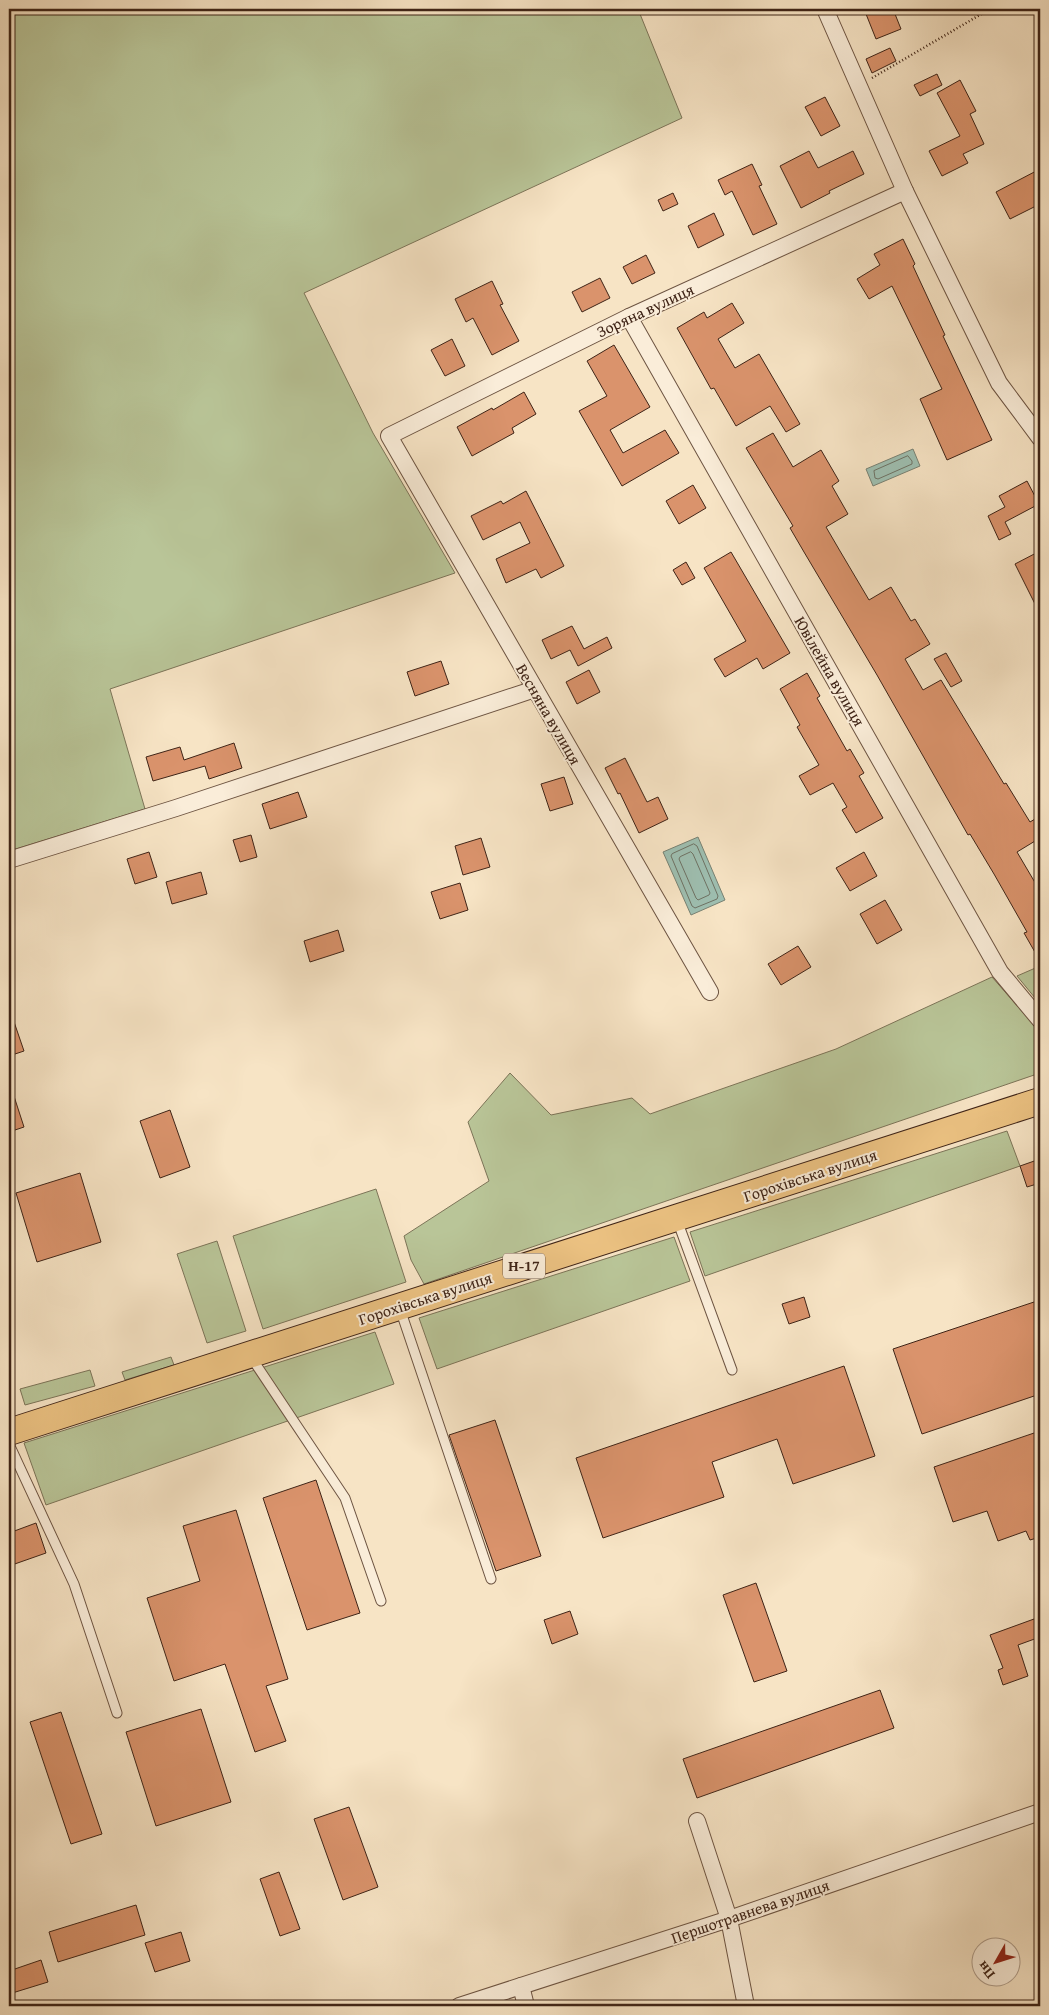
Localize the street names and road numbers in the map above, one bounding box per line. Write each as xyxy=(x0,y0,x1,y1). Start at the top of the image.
street label: Зоряна вулиця xyxy=(592,277,698,343)
street label: Ювілейна вулиця xyxy=(789,611,871,731)
street label: Весняна вулиця xyxy=(510,659,588,769)
street label: Горохівська вулиця xyxy=(740,1142,880,1208)
road number: Н-17 xyxy=(503,1254,545,1278)
street label: Горохівська вулиця xyxy=(355,1265,495,1331)
street label: Першотравнева вулиця xyxy=(668,1873,832,1949)

